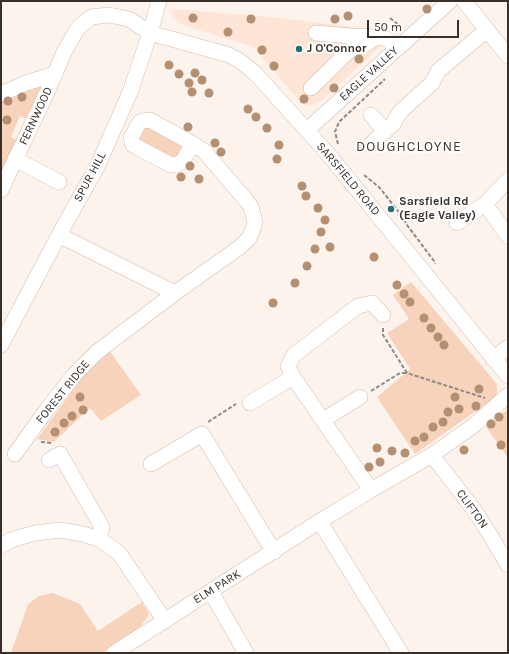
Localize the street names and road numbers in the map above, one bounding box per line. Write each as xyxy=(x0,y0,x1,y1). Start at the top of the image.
street label: EAGLE VALLEY xyxy=(337,44,401,104)
street label: FERNWOOD xyxy=(16,85,56,147)
street label: SARSFIELD ROAD xyxy=(313,139,383,219)
street label: SPUR HILL xyxy=(71,150,109,204)
street label: FOREST RIDGE xyxy=(33,357,93,427)
street label: CLIFTON xyxy=(453,487,491,531)
street label: ELM PARK xyxy=(191,567,243,607)

